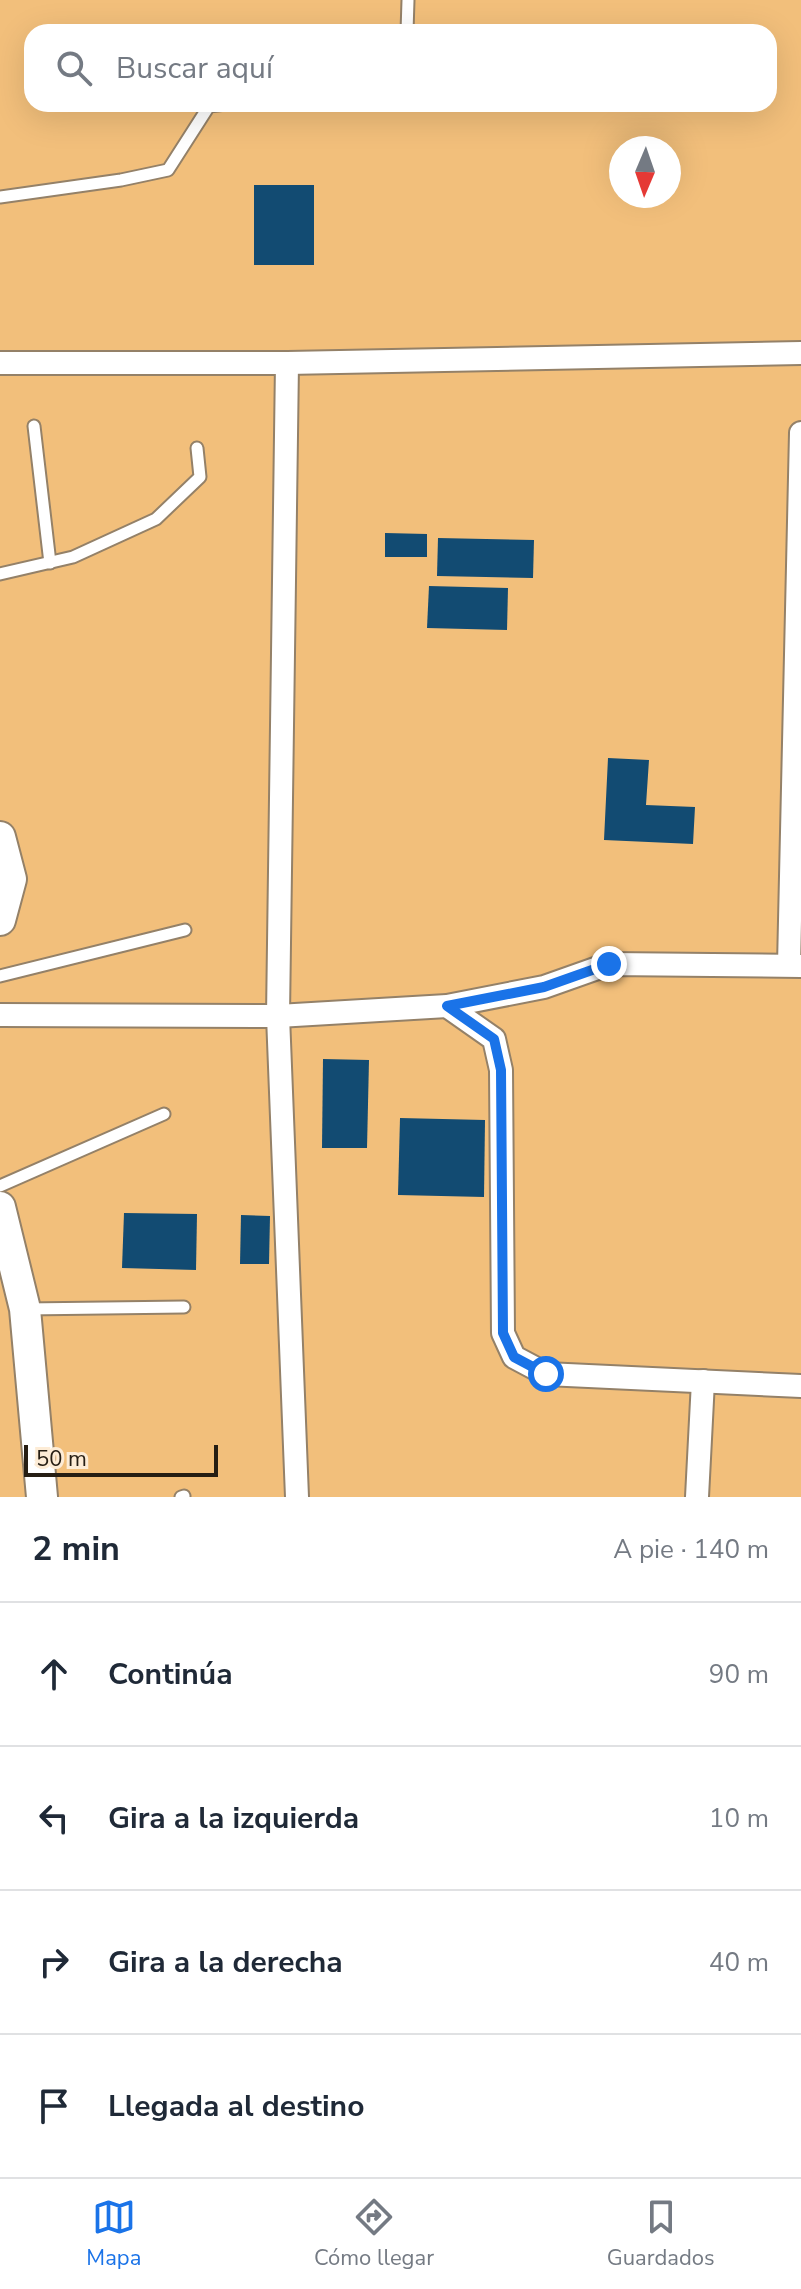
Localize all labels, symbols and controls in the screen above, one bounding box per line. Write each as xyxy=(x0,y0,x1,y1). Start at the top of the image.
search box xyxy=(24,24,777,112)
icon: search xyxy=(52,46,96,90)
text: Buscar aquí xyxy=(116,48,273,89)
north arrow xyxy=(609,136,681,208)
route end xyxy=(591,946,627,982)
route start xyxy=(528,1356,564,1392)
scale bar xyxy=(24,1441,218,1477)
text: 50 m xyxy=(36,1444,87,1474)
text: 2 min xyxy=(32,1526,120,1572)
text: A pie · 140 m xyxy=(613,1532,769,1567)
icon: ahead xyxy=(32,1652,76,1696)
text: Continúa xyxy=(108,1654,233,1695)
text: 90 m xyxy=(709,1657,769,1692)
icon: left xyxy=(32,1796,76,1840)
text: Gira a la izquierda xyxy=(108,1798,359,1839)
text: 10 m xyxy=(709,1801,769,1836)
icon: right xyxy=(32,1940,76,1984)
text: Gira a la derecha xyxy=(108,1942,343,1983)
text: 40 m xyxy=(709,1945,769,1980)
icon: arrive xyxy=(32,2084,76,2128)
text: Llegada al destino xyxy=(108,2086,364,2127)
tab: Mapa xyxy=(86,2195,141,2273)
tab: Cómo llegar xyxy=(314,2195,434,2273)
tab: Guardados xyxy=(607,2195,715,2273)

